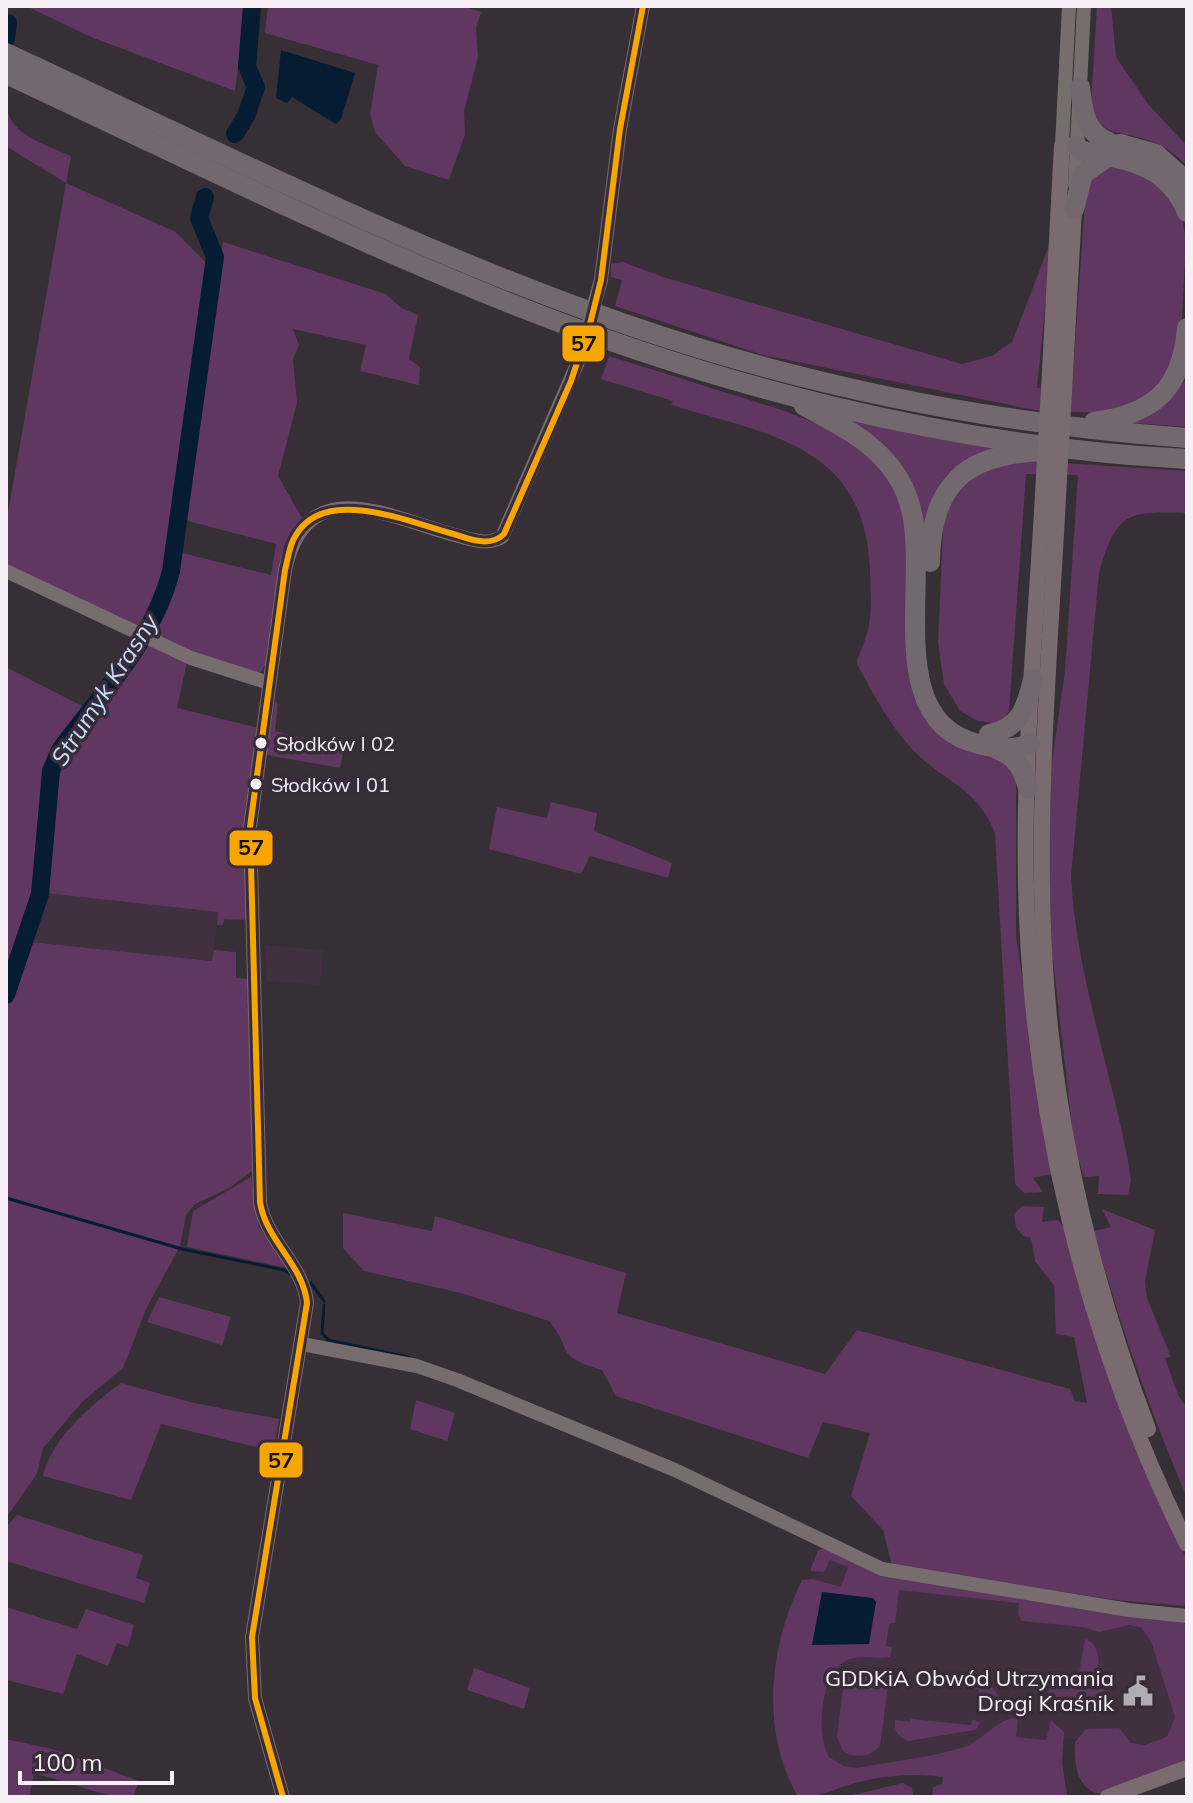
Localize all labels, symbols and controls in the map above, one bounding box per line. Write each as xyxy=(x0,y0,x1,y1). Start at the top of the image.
line badge: 57 xyxy=(561,324,606,363)
text: 57 xyxy=(571,329,597,357)
water label: Strumyk Krasny xyxy=(44,607,165,771)
place label: Słodków I 02 xyxy=(276,731,395,756)
marker: Słodków I 02 xyxy=(253,735,269,751)
place label: Słodków I 01 xyxy=(271,772,390,797)
marker: Słodków I 01 xyxy=(248,776,264,792)
line badge: 57 xyxy=(228,829,274,867)
text: 57 xyxy=(238,833,264,861)
line badge: 57 xyxy=(258,1441,304,1479)
text: 57 xyxy=(268,1446,294,1474)
place label: GDDKiA Obwód Utrzymania Drogi Kraśnik xyxy=(825,1664,1115,1717)
public building icon: GDDKiA Obwód Utrzymania Drogi Kraśnik xyxy=(1121,1674,1155,1708)
scale bar xyxy=(20,1735,172,1785)
text: 100 m xyxy=(32,1747,103,1777)

